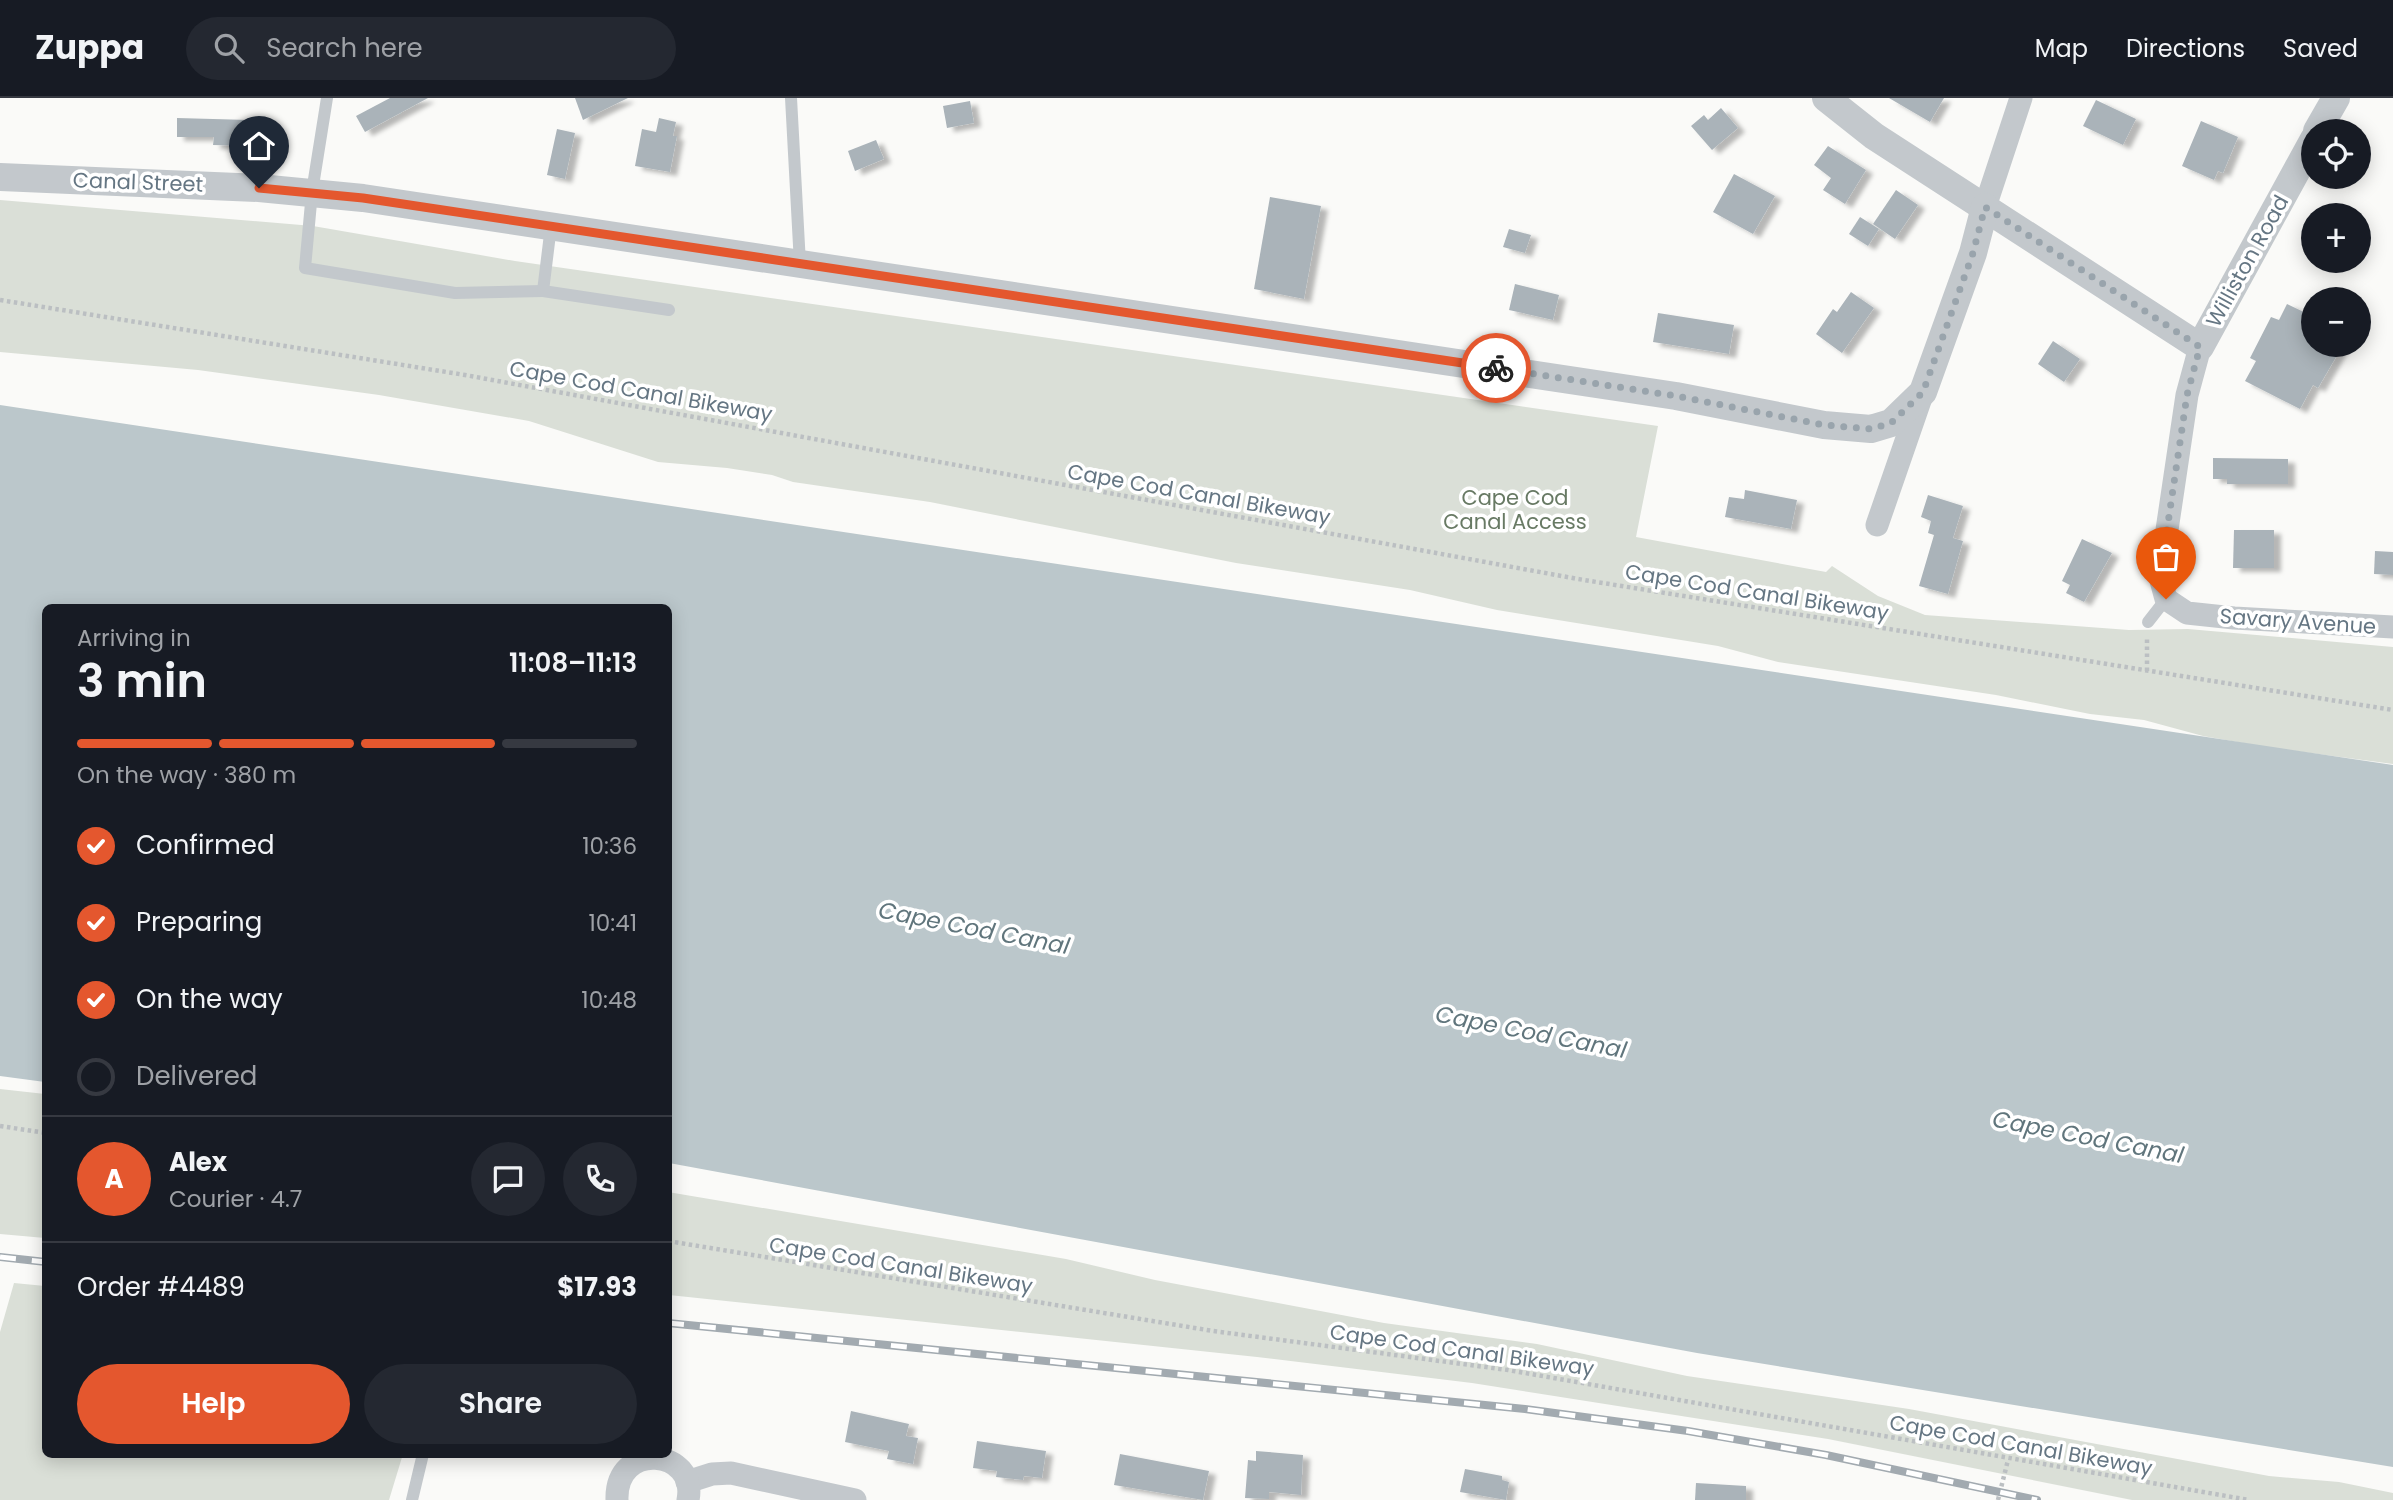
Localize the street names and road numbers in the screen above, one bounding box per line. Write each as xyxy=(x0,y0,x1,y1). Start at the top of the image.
street label: Canal Street xyxy=(72,165,204,199)
street label: Williston Road xyxy=(2199,190,2295,332)
street label: Cape Cod Canal Bikeway xyxy=(507,354,775,428)
street label: Cape Cod Canal Bikeway xyxy=(1065,457,1333,531)
street label: Cape Cod Canal Bikeway xyxy=(1623,557,1891,627)
street label: Savary Avenue xyxy=(2219,601,2377,641)
street label: Cape Cod Canal Bikeway xyxy=(767,1230,1035,1300)
street label: Cape Cod Canal Bikeway xyxy=(1328,1317,1596,1383)
street label: Cape Cod Canal Bikeway xyxy=(1887,1408,2155,1482)

